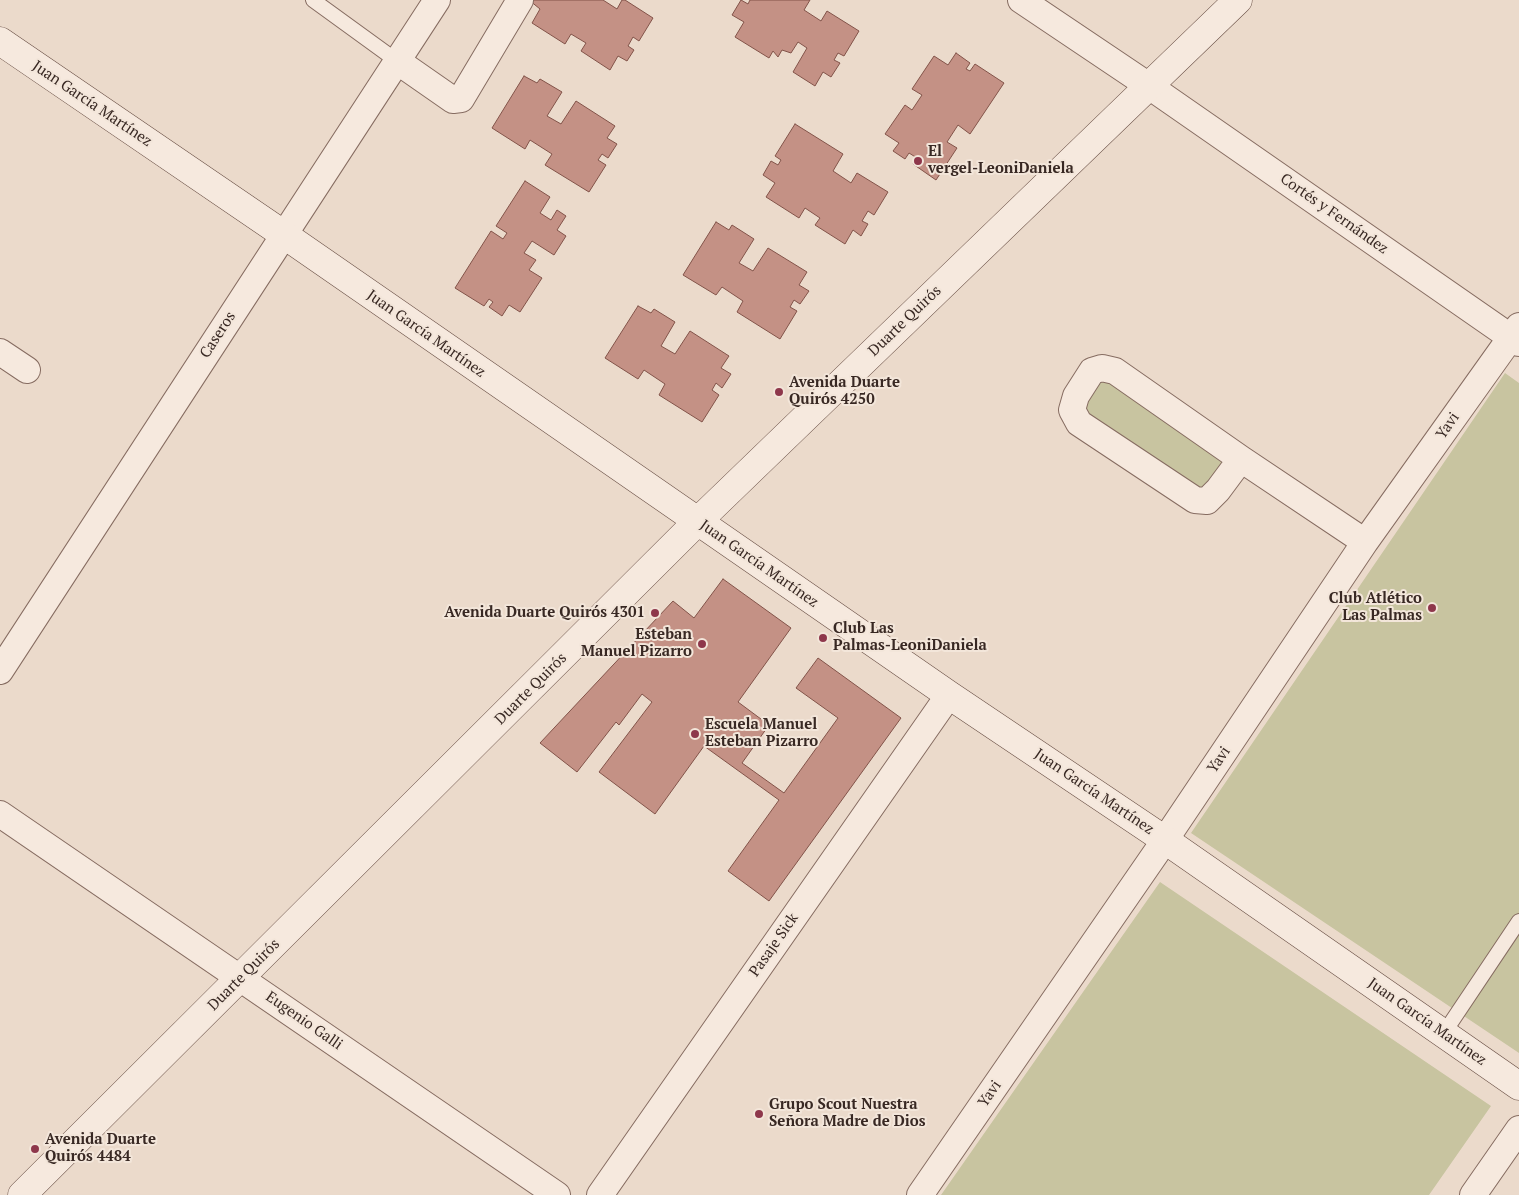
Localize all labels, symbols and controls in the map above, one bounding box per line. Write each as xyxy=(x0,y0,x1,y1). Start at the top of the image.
street label: Juan García Martínez xyxy=(29,57,155,151)
place label: El vergel-LeoniDaniela xyxy=(928,143,1074,178)
marker: El vergel-LeoniDaniela xyxy=(912,155,924,167)
street label: Cortés y Fernández xyxy=(1277,170,1391,258)
street label: Duarte Quirós xyxy=(865,282,945,360)
street label: Juan García Martínez xyxy=(363,286,489,382)
street label: Caseros xyxy=(196,308,240,362)
place label: Avenida Duarte Quirós 4250 xyxy=(789,374,900,409)
marker: Avenida Duarte Quirós 4250 xyxy=(773,386,785,398)
street label: Yavi xyxy=(1433,409,1463,443)
street label: Juan García Martínez xyxy=(696,516,822,612)
place label: Club Atlético Las Palmas xyxy=(1329,590,1422,625)
marker: Club Atlético Las Palmas xyxy=(1426,602,1438,614)
place label: Avenida Duarte Quirós 4301 xyxy=(444,604,645,622)
marker: Avenida Duarte Quirós 4301 xyxy=(649,607,661,619)
place label: Club Las Palmas-LeoniDaniela xyxy=(833,620,987,655)
place label: Esteban Manuel Pizarro xyxy=(581,626,692,661)
marker: Club Las Palmas-LeoniDaniela xyxy=(817,632,829,644)
marker: Esteban Manuel Pizarro xyxy=(696,638,708,650)
street label: Duarte Quirós xyxy=(491,649,571,729)
place label: Escuela Manuel Esteban Pizarro xyxy=(705,716,818,751)
marker: Escuela Manuel Esteban Pizarro xyxy=(689,728,701,740)
street label: Yavi xyxy=(1204,743,1234,777)
street label: Juan García Martínez xyxy=(1031,745,1157,839)
street label: Pasaje Sick xyxy=(746,910,802,980)
street label: Duarte Quirós xyxy=(204,935,284,1015)
street label: Juan García Martínez xyxy=(1364,974,1490,1070)
street label: Eugenio Galli xyxy=(262,988,346,1054)
street label: Yavi xyxy=(975,1077,1005,1111)
place label: Grupo Scout Nuestra Señora Madre de Dios xyxy=(769,1096,926,1131)
marker: Grupo Scout Nuestra Señora Madre de Dios xyxy=(753,1108,765,1120)
place label: Avenida Duarte Quirós 4484 xyxy=(45,1131,156,1166)
marker: Avenida Duarte Quirós 4484 xyxy=(29,1143,41,1155)

